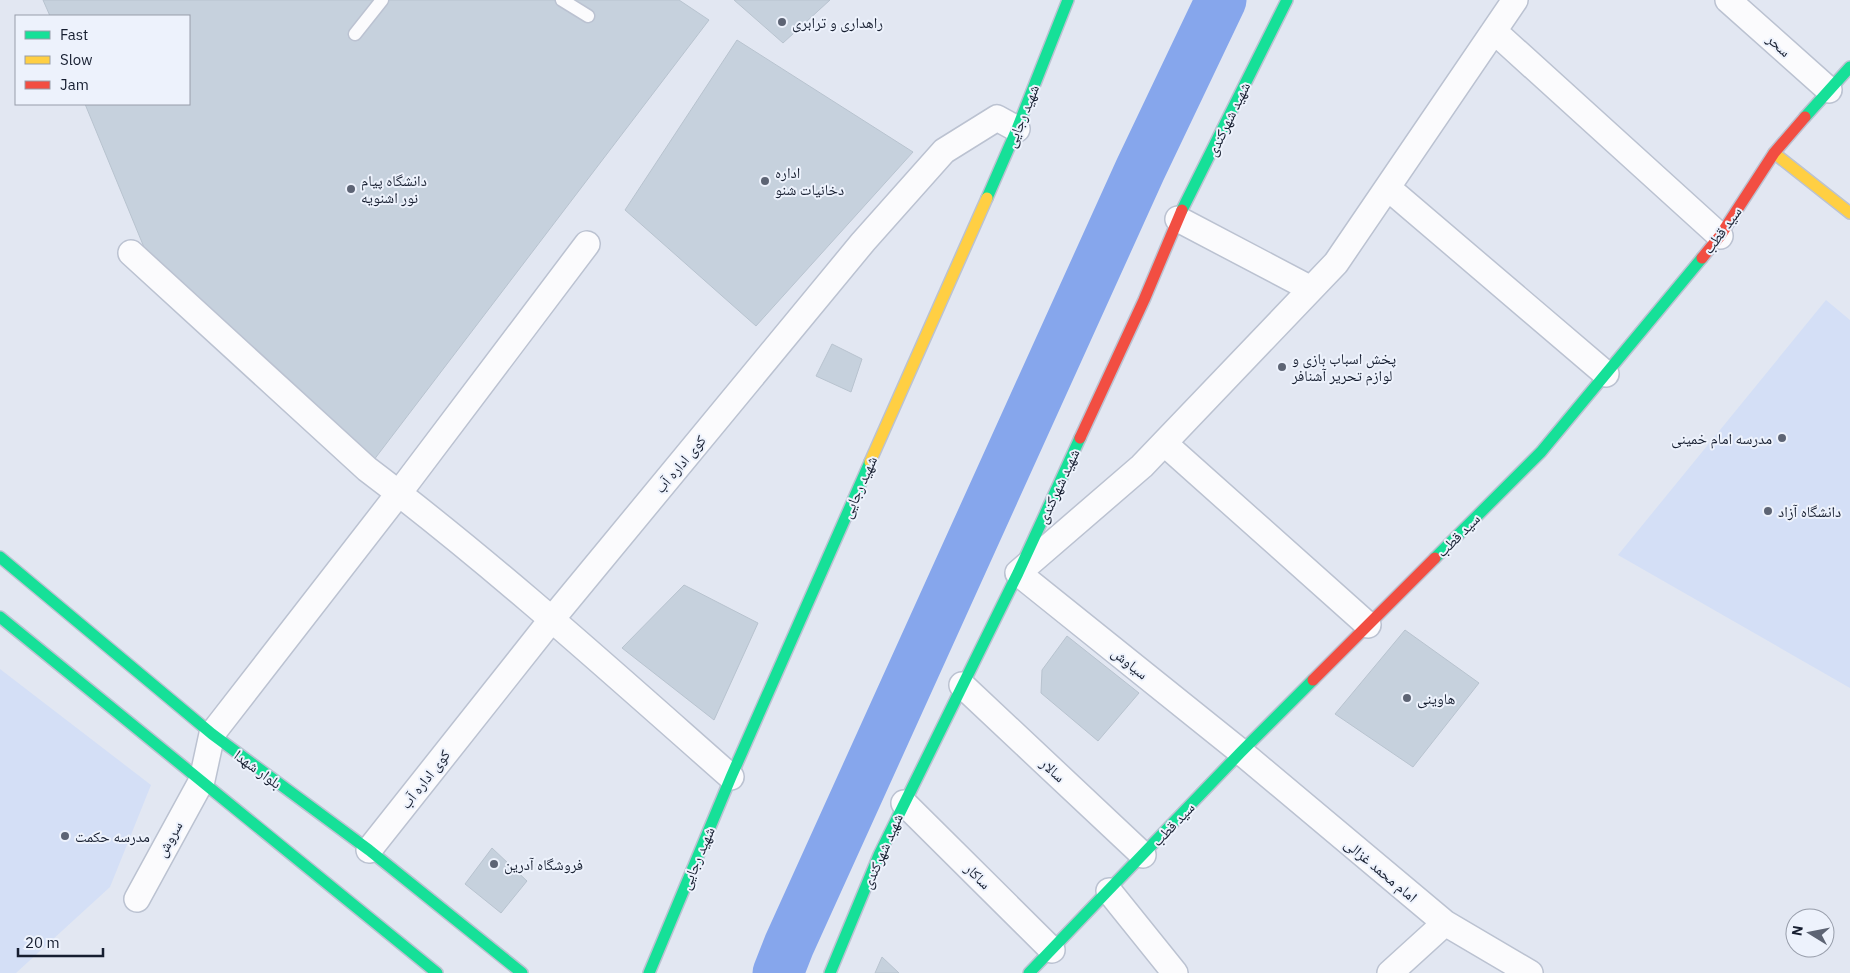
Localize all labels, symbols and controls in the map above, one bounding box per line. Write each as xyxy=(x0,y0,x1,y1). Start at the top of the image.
place label: راهداری و ترابری xyxy=(792,13,883,33)
legend xyxy=(15,15,190,105)
marker: راهداری و ترابری xyxy=(776,16,788,28)
text: Fast xyxy=(60,25,88,44)
street label: سحر xyxy=(1762,29,1795,61)
text: Slow xyxy=(60,50,93,69)
text: Jam xyxy=(60,75,89,94)
street label: شهید شهرکندی xyxy=(1202,79,1255,160)
street label: شهید رجایی xyxy=(1001,82,1044,151)
place label: اداره دخانیات شنو xyxy=(775,163,844,199)
place label: دانشگاه پیام نور اشنویه xyxy=(361,171,427,207)
marker: اداره دخانیات شنو xyxy=(759,175,771,187)
marker: دانشگاه پیام نور اشنویه xyxy=(345,183,357,195)
street label: سید قطب xyxy=(1698,203,1746,257)
place label: پخش اسباب بازی و لوازم تحریر آشنافر xyxy=(1291,349,1396,386)
marker: پخش اسباب بازی و لوازم تحریر آشنافر xyxy=(1276,361,1288,373)
place label: مدرسه امام خمینی xyxy=(1671,429,1772,449)
street label: کوی اداره آب xyxy=(650,431,711,498)
marker: مدرسه امام خمینی xyxy=(1776,432,1788,444)
street label: شهید شهرکندی xyxy=(1032,445,1085,527)
street label: شهید رجایی xyxy=(837,453,882,522)
place label: دانشگاه آزاد xyxy=(1778,502,1841,521)
marker: دانشگاه آزاد xyxy=(1762,505,1774,517)
street label: سید قطب xyxy=(1432,509,1484,561)
street label: سیاوش xyxy=(1107,643,1152,684)
place label: هاوینی xyxy=(1417,689,1455,709)
marker: هاوینی xyxy=(1401,692,1413,704)
street label: بلوار شهدا xyxy=(231,745,285,793)
street label: کوی اداره آب xyxy=(396,746,455,813)
street label: سالار xyxy=(1036,753,1070,786)
street label: سید قطب xyxy=(1147,798,1199,850)
street label: شهید شهرکندی xyxy=(857,810,908,892)
street label: سروش xyxy=(151,818,187,861)
street label: شهید رجایی xyxy=(675,824,720,893)
place label: مدرسه حکمت xyxy=(75,827,150,846)
marker: مدرسه حکمت xyxy=(59,830,71,842)
street label: امام محمد غزالی xyxy=(1340,834,1421,907)
place label: فروشگاه آدرین xyxy=(504,855,583,875)
marker: فروشگاه آدرین xyxy=(488,858,500,870)
street label: ساکار xyxy=(960,858,995,893)
north arrow xyxy=(1785,908,1835,958)
text: N xyxy=(1787,924,1807,937)
scale bar xyxy=(18,926,102,958)
text: 20 m xyxy=(25,933,60,952)

